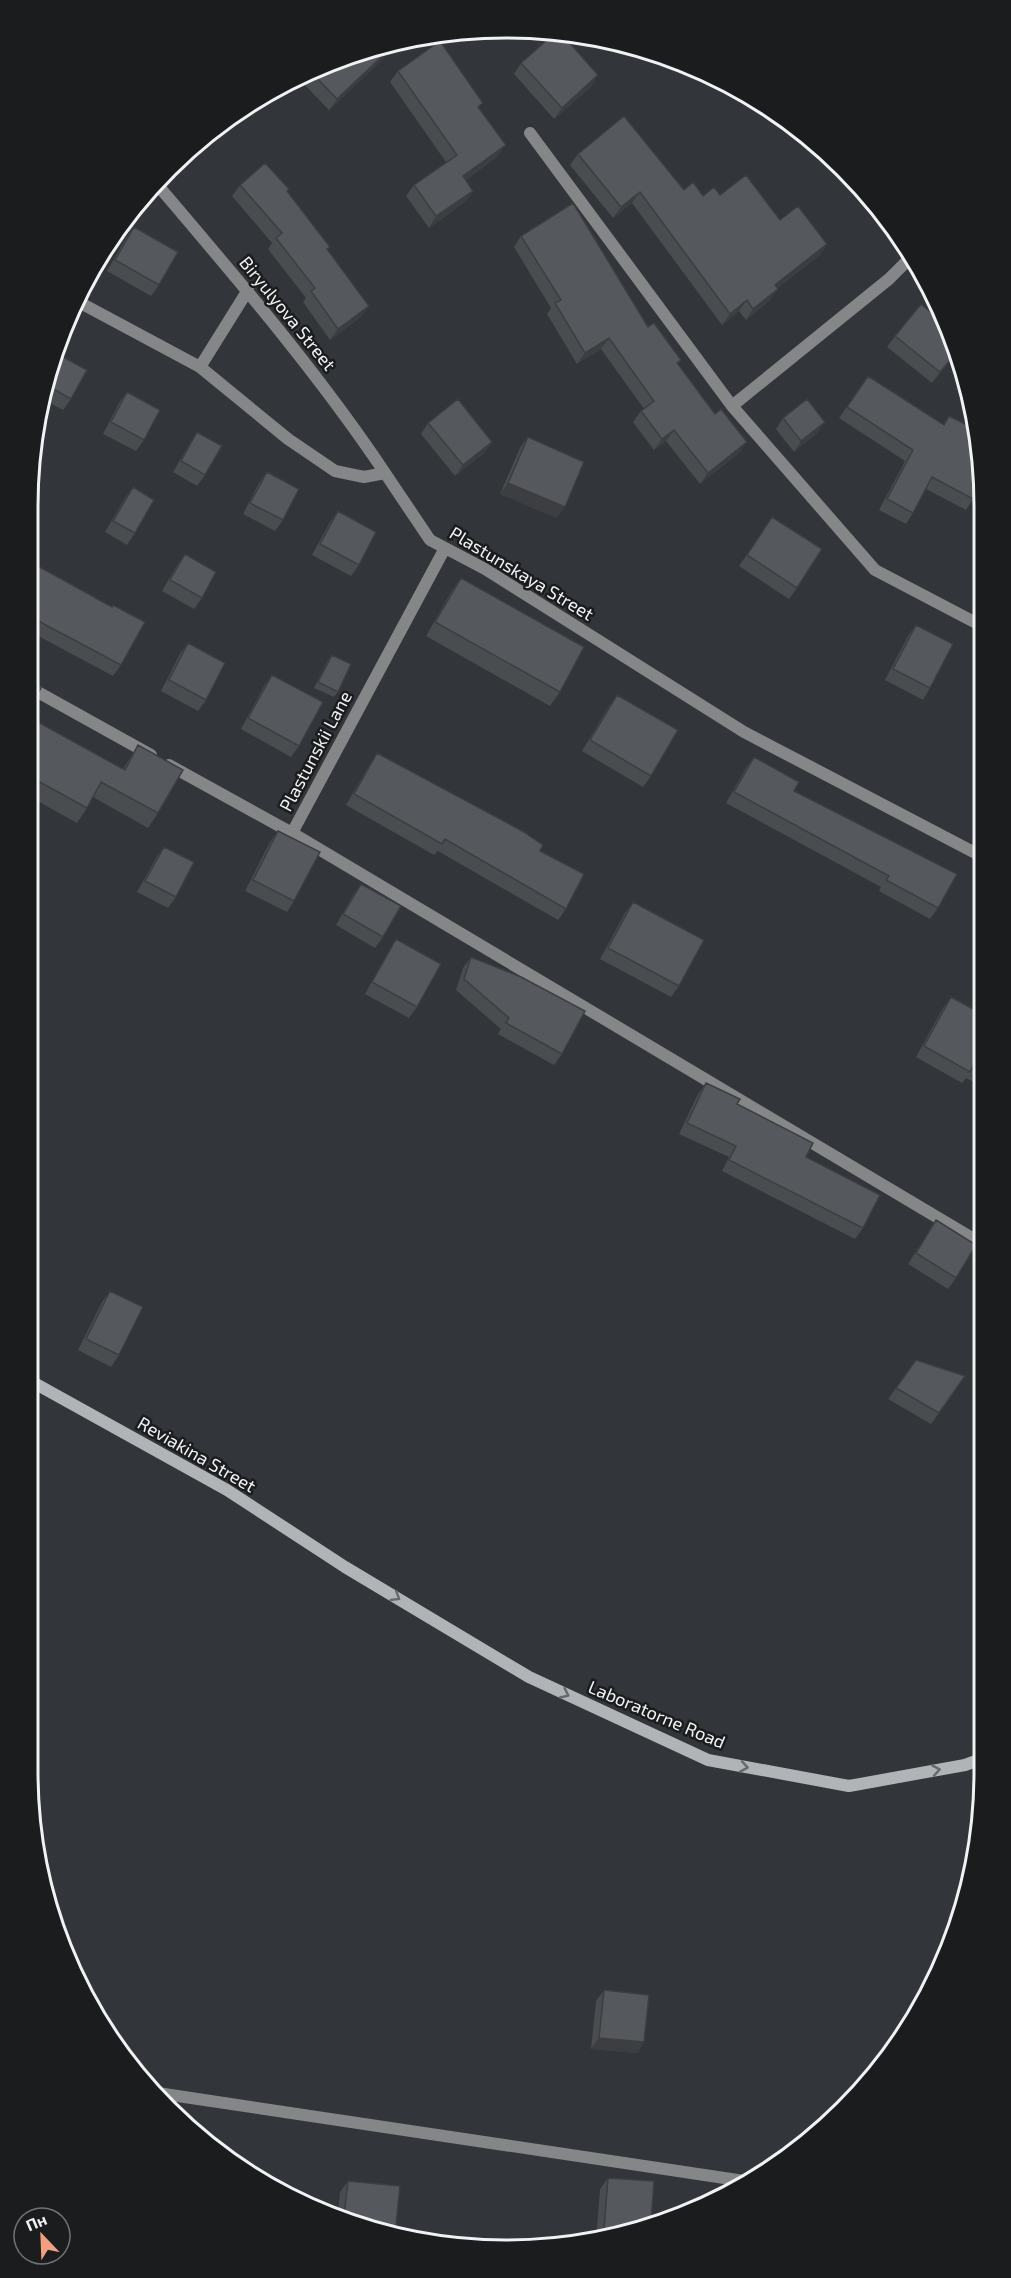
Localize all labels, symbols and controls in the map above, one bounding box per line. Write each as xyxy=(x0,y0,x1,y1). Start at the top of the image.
street label: Biryulyova Street xyxy=(235,251,341,375)
street label: Plastunskaya Street xyxy=(446,521,598,625)
street label: Plastunskii Lane xyxy=(274,687,356,815)
street label: Reviakina Street xyxy=(134,1411,260,1497)
one-way arrow xyxy=(390,1589,400,1601)
street label: Laboratorne Road xyxy=(585,1675,729,1753)
one-way arrow xyxy=(558,1686,569,1698)
one-way arrow xyxy=(739,1760,749,1773)
one-way arrow xyxy=(931,1764,941,1777)
north arrow xyxy=(12,2206,72,2266)
text: Пн xyxy=(23,2209,49,2235)

